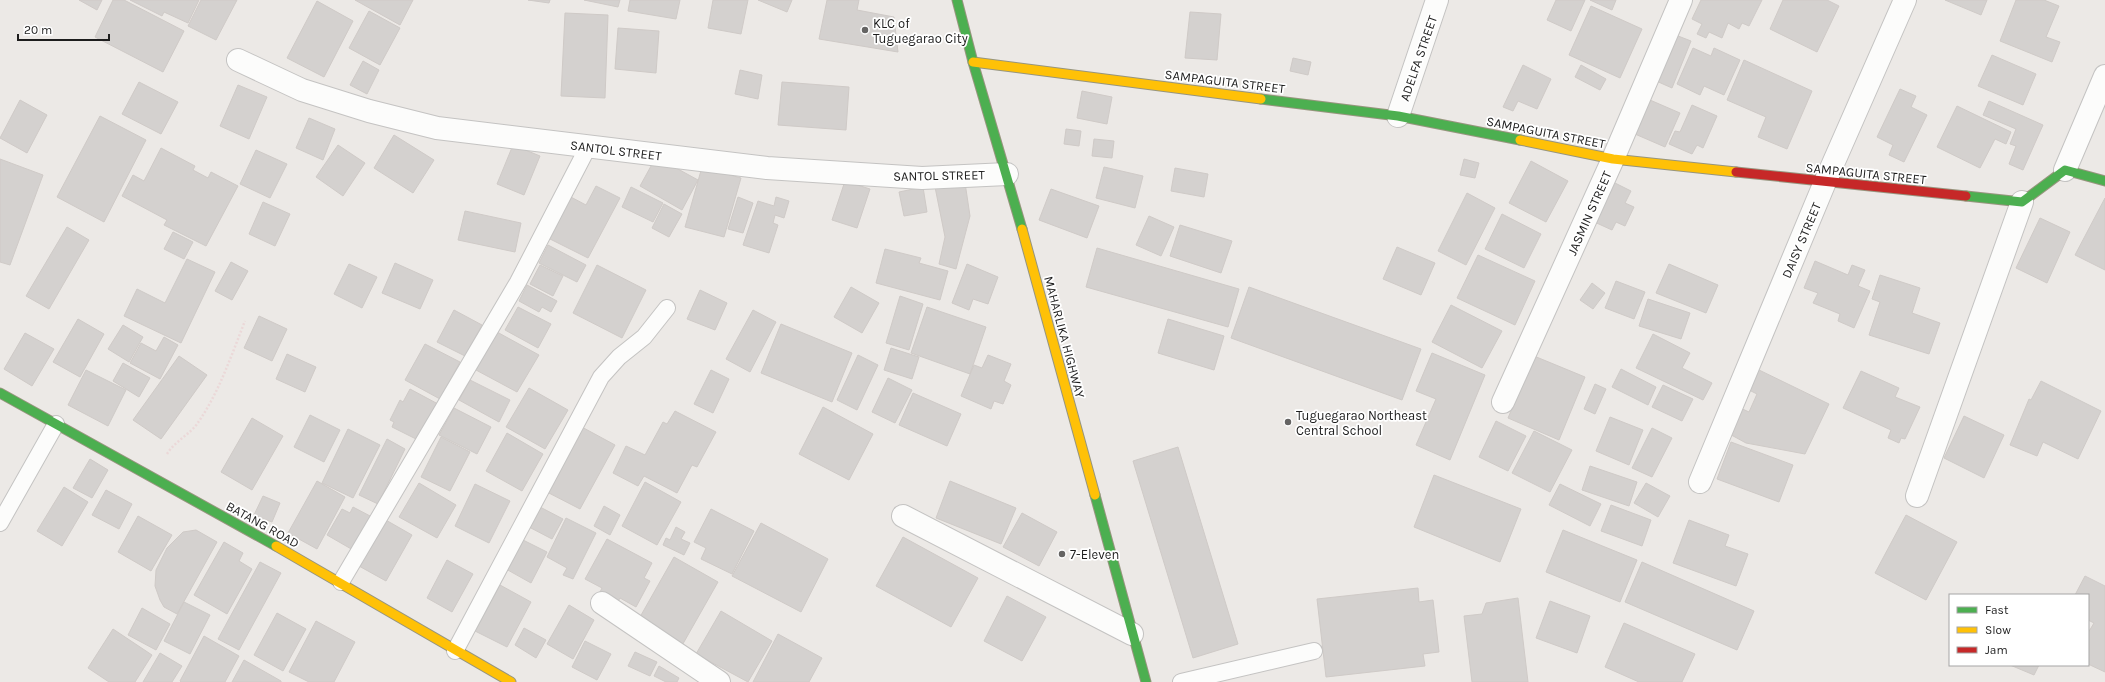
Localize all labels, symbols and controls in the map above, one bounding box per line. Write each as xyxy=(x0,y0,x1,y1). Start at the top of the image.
street label: ADELFA STREET xyxy=(1397,13,1440,103)
scale bar xyxy=(18,16,109,42)
place label: KLC of Tuguegarao City xyxy=(873,16,968,46)
text: 20 m xyxy=(24,23,52,37)
marker: KLC of Tuguegarao City xyxy=(860,25,870,35)
street label: SAMPAGUITA STREET xyxy=(1164,67,1286,96)
street label: SAMPAGUITA STREET xyxy=(1485,114,1607,151)
street label: SANTOL STREET xyxy=(569,137,663,164)
street label: SAMPAGUITA STREET xyxy=(1805,160,1927,187)
street label: SANTOL STREET xyxy=(893,167,985,184)
street label: JASMIN STREET xyxy=(1564,168,1615,258)
street label: DAISY STREET xyxy=(1779,200,1824,280)
street label: MAHARLIKA HIGHWAY xyxy=(1041,275,1088,400)
place label: Tuguegarao Northeast Central School xyxy=(1296,408,1427,438)
marker: Tuguegarao Northeast Central School xyxy=(1283,417,1293,427)
street label: BATANG ROAD xyxy=(224,498,302,551)
place label: 7-Eleven xyxy=(1070,547,1119,562)
marker: 7-Eleven xyxy=(1057,549,1067,559)
legend xyxy=(1949,594,2089,666)
text: Fast xyxy=(1985,603,2009,617)
text: Slow xyxy=(1985,623,2011,637)
text: Jam xyxy=(1985,643,2008,657)

